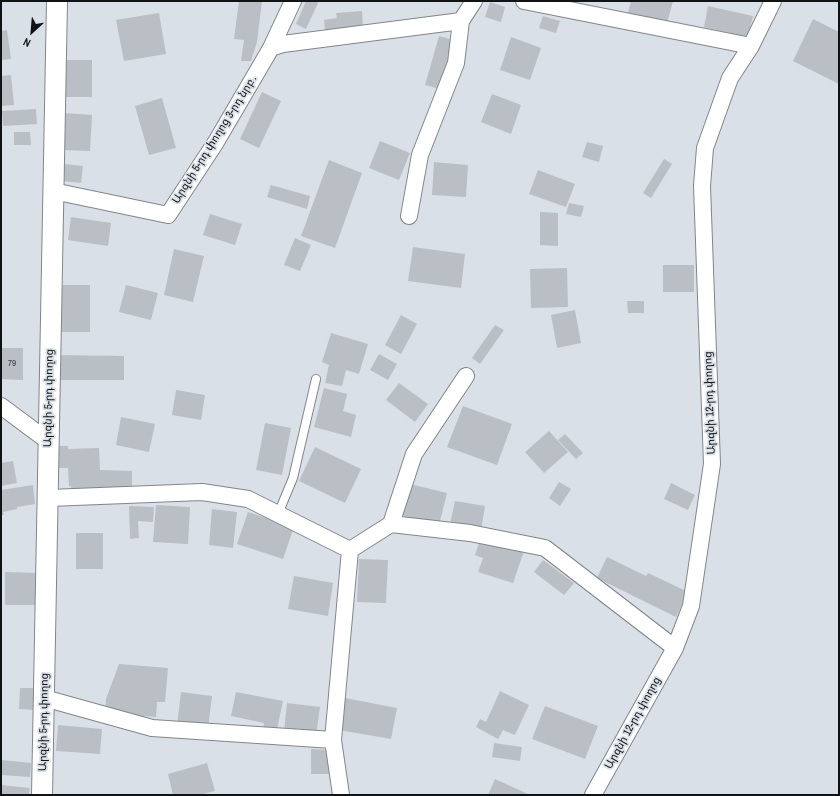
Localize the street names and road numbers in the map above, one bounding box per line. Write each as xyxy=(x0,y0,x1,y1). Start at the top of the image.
street label: Արզնի 5-րդ փողոց 3-րդ նրբ․ xyxy=(170,72,260,206)
street label: Արզնի 5-րդ փողոց xyxy=(42,349,56,447)
street label: Արզնի 12-րդ փողոց xyxy=(702,351,718,455)
street label: Արզնի 5-րդ փողոց xyxy=(37,673,51,771)
street label: Արզնի 12-րդ փողոց xyxy=(602,675,664,771)

